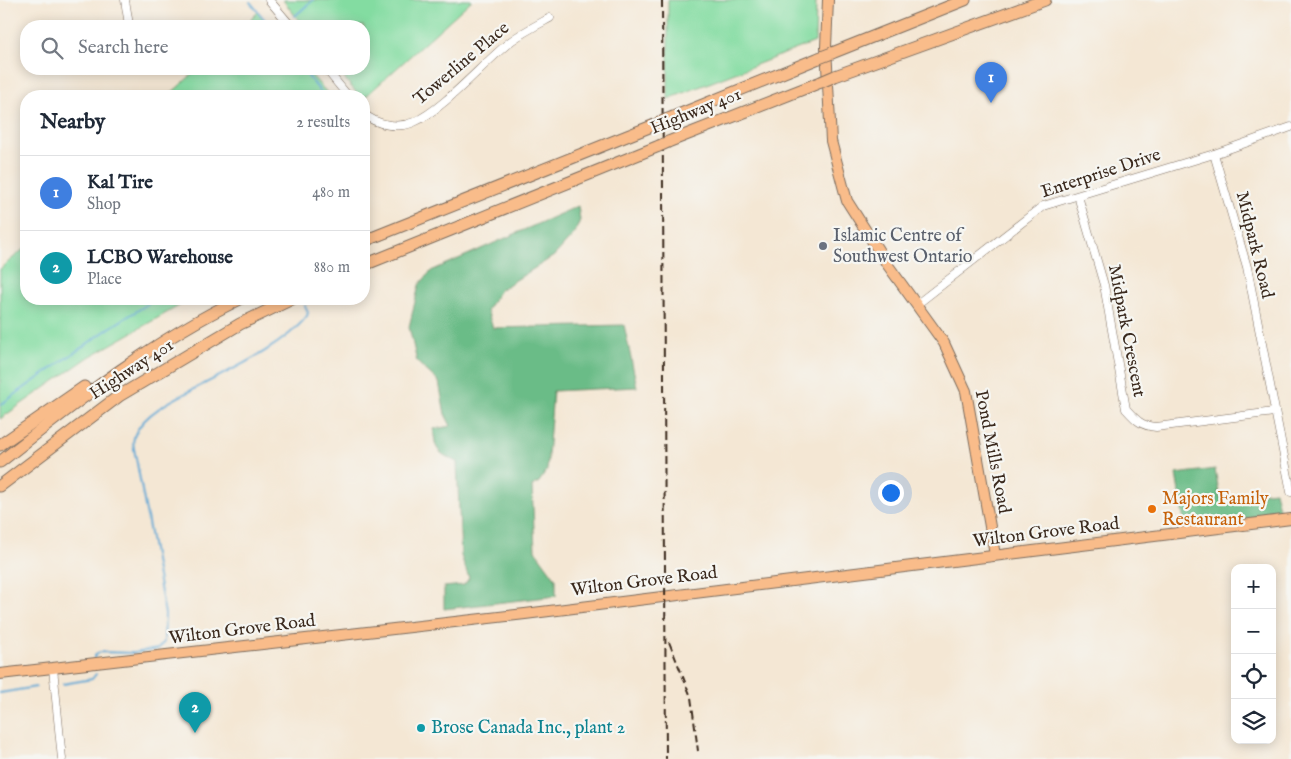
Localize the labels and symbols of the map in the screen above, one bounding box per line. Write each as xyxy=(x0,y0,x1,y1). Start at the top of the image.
street label: Towerline Place xyxy=(409,17,515,111)
pin: 1 xyxy=(975,62,1007,103)
street label: Highway 401 xyxy=(647,83,745,141)
street label: Enterprise Drive xyxy=(1038,144,1164,204)
street label: Midpark Road xyxy=(1230,189,1279,301)
place label: Islamic Centre of Southwest Ontario xyxy=(833,225,973,269)
marker: Islamic Centre of Southwest Ontario xyxy=(817,240,829,252)
street label: Midpark Crescent xyxy=(1102,263,1150,399)
street label: Highway 401 xyxy=(86,334,178,406)
street label: Pond Mills Road xyxy=(969,388,1015,516)
your location xyxy=(878,480,904,506)
place label: Majors Family Restaurant xyxy=(1162,488,1269,532)
marker: Majors Family Restaurant xyxy=(1146,503,1158,515)
street label: Wilton Grove Road xyxy=(971,513,1121,553)
street label: Wilton Grove Road xyxy=(569,562,719,602)
street label: Wilton Grove Road xyxy=(167,610,317,650)
pin: 2 xyxy=(179,692,211,733)
place label: Brose Canada Inc., plant 2 xyxy=(431,717,625,740)
marker: Brose Canada Inc., plant 2 xyxy=(415,722,427,734)

